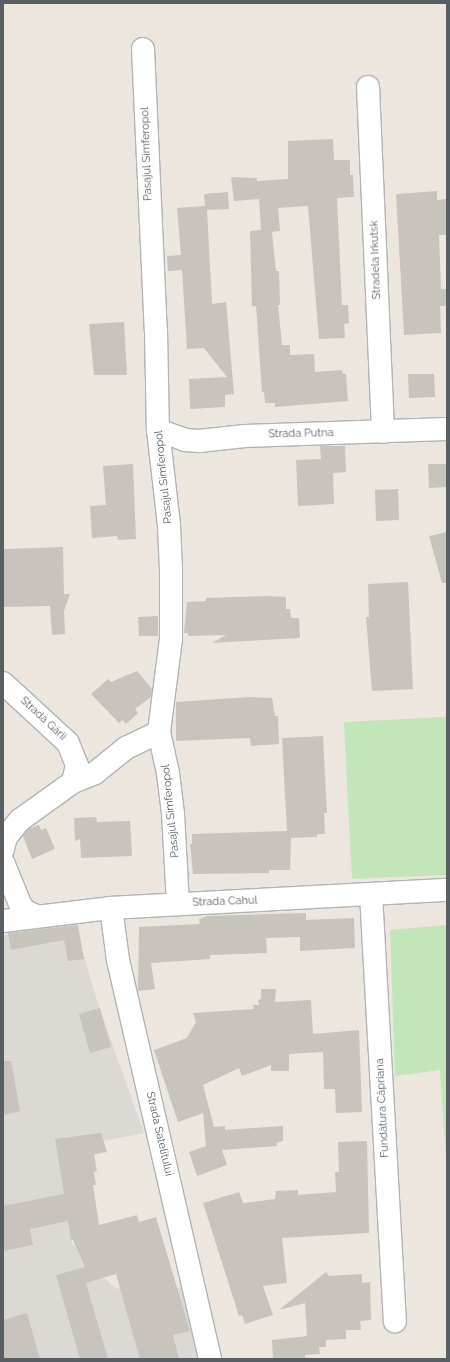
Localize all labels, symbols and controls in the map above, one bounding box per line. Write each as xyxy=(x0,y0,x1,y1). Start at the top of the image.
street label: Pasajul Simferopol xyxy=(139,107,155,201)
street label: Stradela Irkutsk xyxy=(368,220,384,300)
street label: Strada Putna xyxy=(268,427,334,441)
street label: Pasajul Simferopol xyxy=(152,429,176,525)
street label: Strada Gării xyxy=(17,694,69,744)
street label: Pasajul Simferopol xyxy=(159,763,183,859)
street label: Strada Cahul xyxy=(192,894,258,910)
street label: Fundătura Căpriana xyxy=(374,1058,392,1158)
street label: Strada Satelitului xyxy=(143,1091,175,1177)

